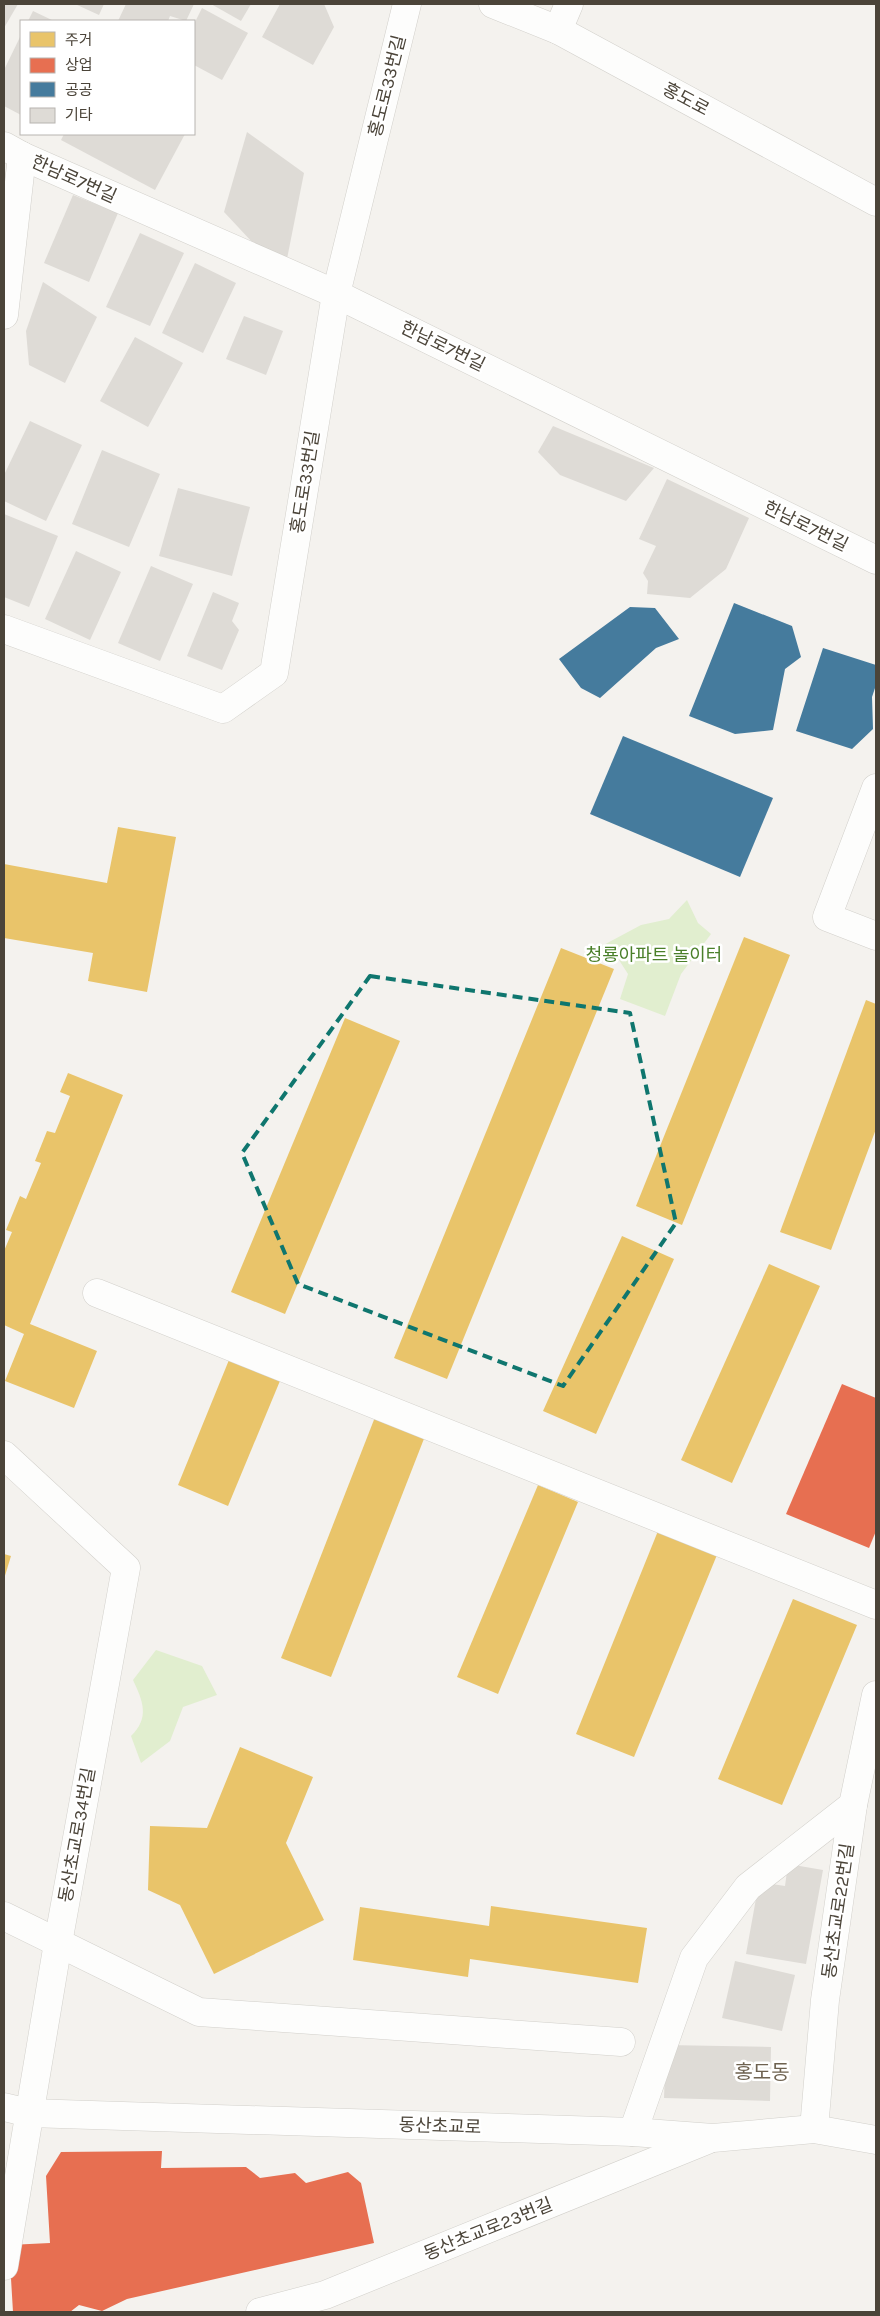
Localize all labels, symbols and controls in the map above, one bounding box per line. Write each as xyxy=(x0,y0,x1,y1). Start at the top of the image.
legend xyxy=(20,20,195,135)
text: 주거 xyxy=(65,31,93,49)
street label: 홍도로33번길 xyxy=(364,33,410,139)
text: 상업 xyxy=(65,56,93,74)
street label: 홍도로 xyxy=(659,78,713,120)
text: 공공 xyxy=(65,81,93,99)
text: 기타 xyxy=(65,106,93,124)
street label: 한남로7번길 xyxy=(28,150,120,208)
street label: 한남로7번길 xyxy=(397,316,489,376)
street label: 홍도로33번길 xyxy=(286,429,324,535)
street label: 한남로7번길 xyxy=(760,496,852,556)
park label: 청룡아파트 놀이터 xyxy=(586,944,722,966)
street label: 동산초교로34번길 xyxy=(54,1766,100,1904)
street label: 동산초교로22번길 xyxy=(818,1842,858,1980)
district label: 홍도동 xyxy=(734,2061,790,2084)
street label: 동산초교로 xyxy=(398,2114,482,2138)
street label: 동산초교로23번길 xyxy=(420,2193,556,2265)

